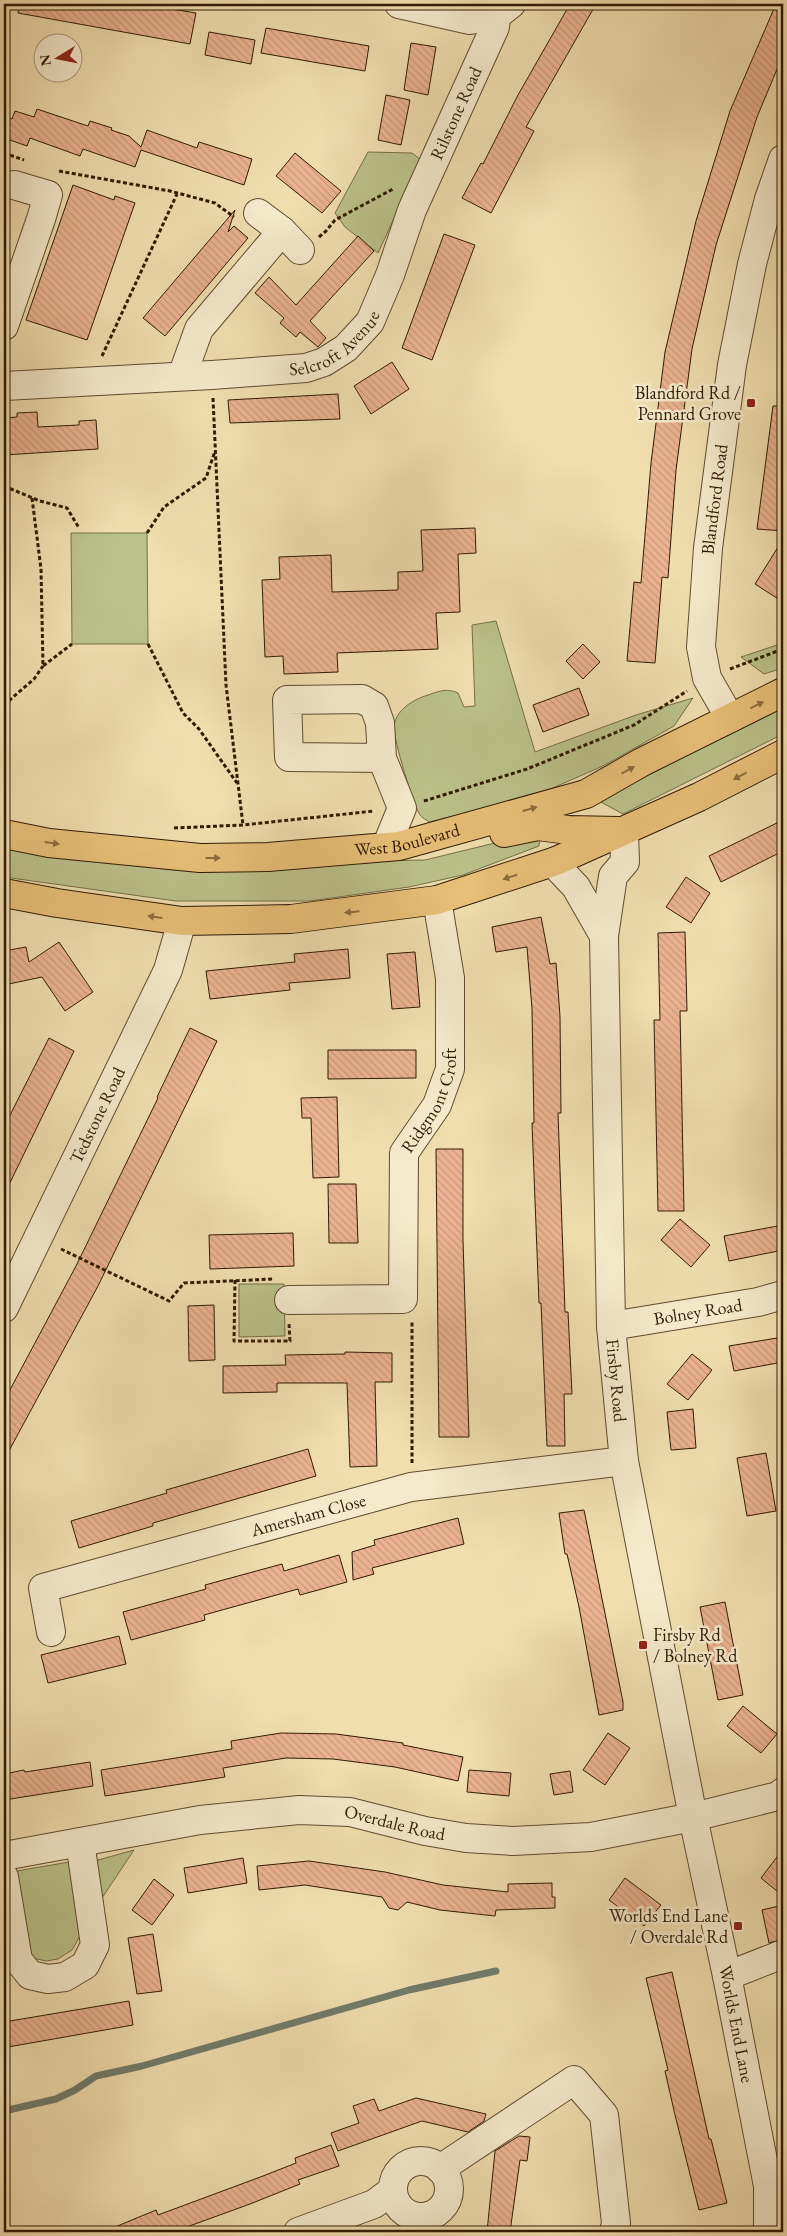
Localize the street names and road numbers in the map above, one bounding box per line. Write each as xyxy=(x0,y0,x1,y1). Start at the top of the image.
street label: Rilstone Road xyxy=(424,62,487,163)
street label: Selcroft Avenue xyxy=(288,307,385,380)
street label: Blandford Road xyxy=(696,442,733,555)
street label: West Boulevard xyxy=(353,817,463,861)
street label: Ridgmont Croft xyxy=(396,1048,461,1157)
street label: Tedstone Road xyxy=(64,1062,130,1167)
street label: Bolney Road xyxy=(652,1293,745,1330)
street label: Firsby Road xyxy=(601,1338,632,1424)
street label: Amersham Close xyxy=(247,1488,368,1542)
street label: Overdale Road xyxy=(342,1799,448,1845)
street label: Worlds End Lane xyxy=(714,1963,760,2085)

